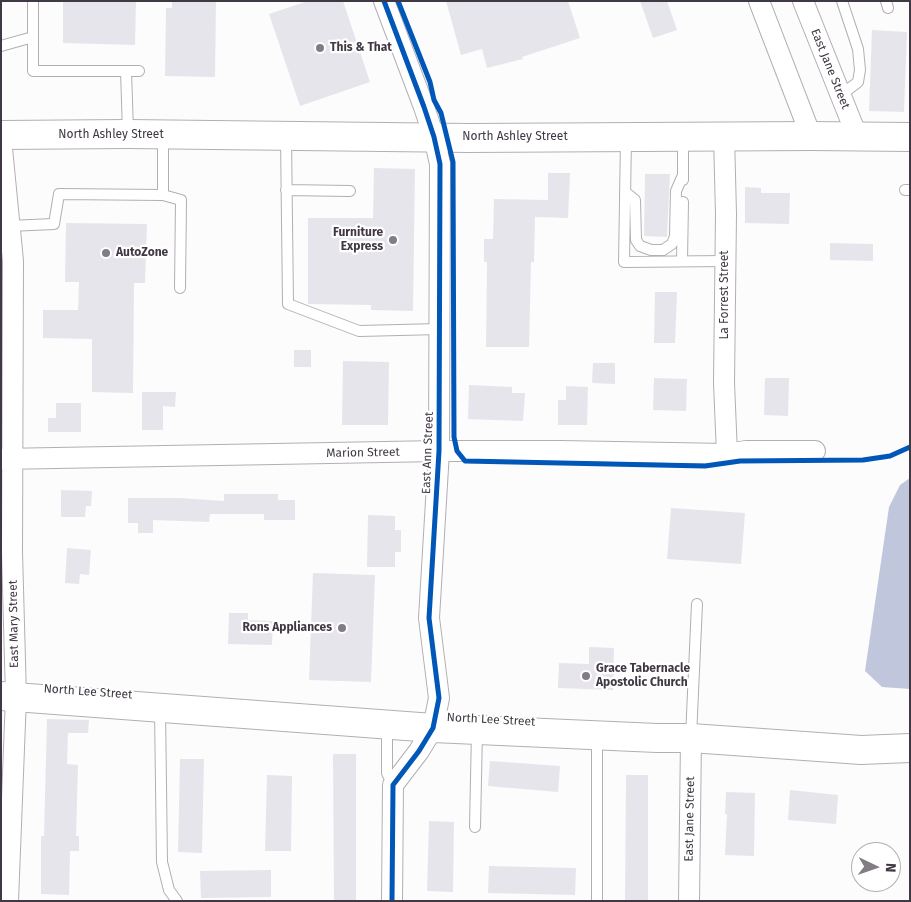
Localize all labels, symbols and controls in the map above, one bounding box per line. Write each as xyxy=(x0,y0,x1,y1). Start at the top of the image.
street label: East Jane Street xyxy=(807,27,853,111)
place label: This & That xyxy=(330,41,392,55)
marker: This & That xyxy=(314,42,326,54)
street label: North Ashley Street xyxy=(58,128,164,142)
street label: North Ashley Street xyxy=(462,130,568,144)
place label: Furniture Express xyxy=(333,226,383,254)
marker: Furniture Express xyxy=(387,234,399,246)
place label: AutoZone xyxy=(116,246,168,260)
marker: AutoZone xyxy=(100,247,112,259)
street label: La Forrest Street xyxy=(718,250,732,340)
street label: East Ann Street xyxy=(419,412,437,494)
street label: Marion Street xyxy=(326,445,400,461)
street label: East Mary Street xyxy=(6,580,22,668)
place label: Rons Appliances xyxy=(242,621,332,635)
marker: Rons Appliances xyxy=(336,622,348,634)
place label: Grace Tabernacle Apostolic Church xyxy=(596,662,690,690)
marker: Grace Tabernacle Apostolic Church xyxy=(580,670,592,682)
street label: North Lee Street xyxy=(43,682,133,702)
street label: North Lee Street xyxy=(446,710,536,730)
street label: East Jane Street xyxy=(682,776,698,862)
north arrow xyxy=(851,842,901,892)
text: N xyxy=(882,863,899,873)

